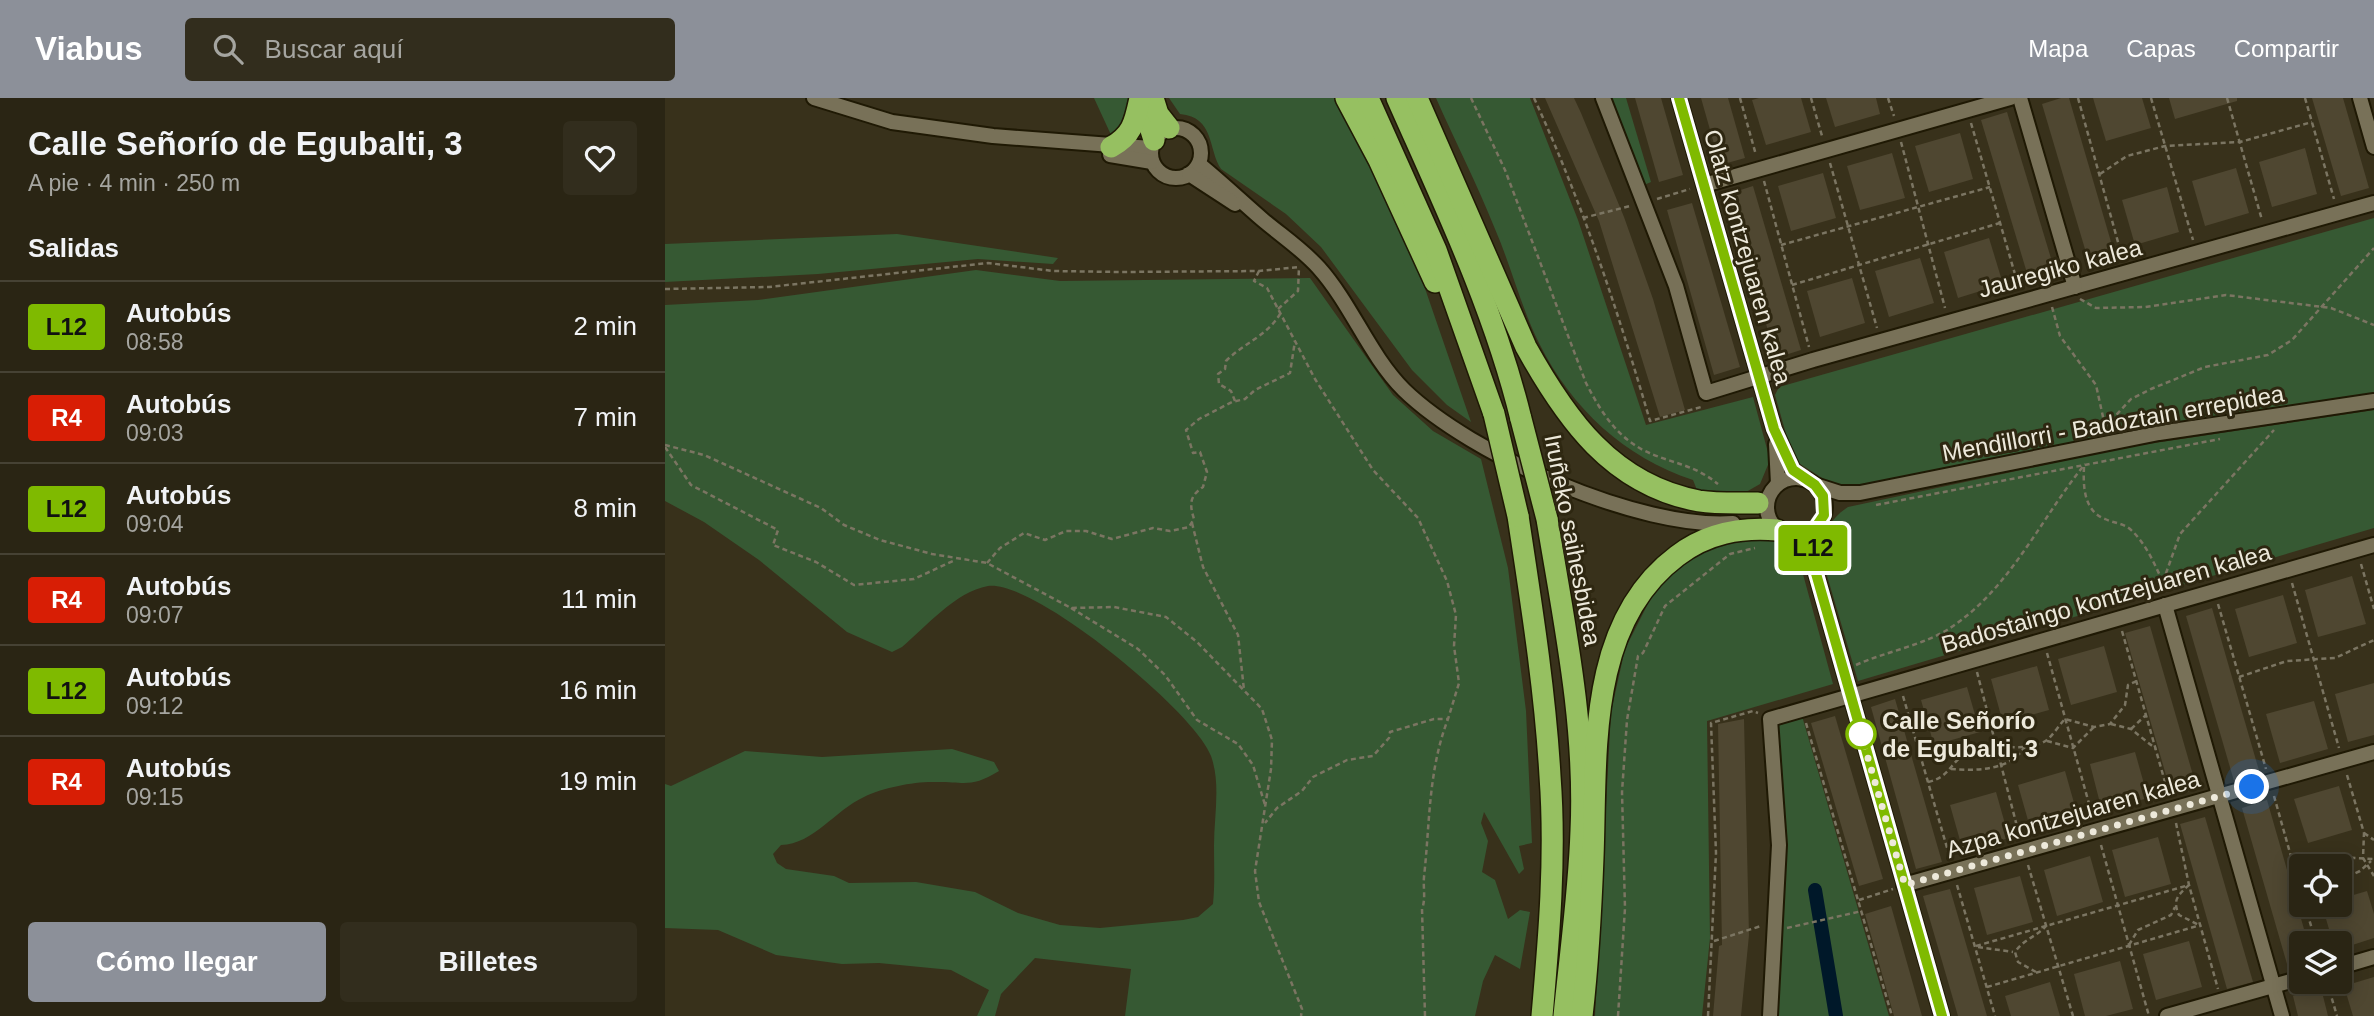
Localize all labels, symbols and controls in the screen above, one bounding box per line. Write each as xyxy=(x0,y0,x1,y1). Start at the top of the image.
search box xyxy=(185,18,675,81)
text: Viabus xyxy=(35,30,143,67)
icon: search xyxy=(209,30,247,68)
text: Buscar aquí xyxy=(265,34,403,64)
text: Mapa xyxy=(2028,35,2088,62)
text: Capas xyxy=(2126,35,2196,62)
text: Compartir xyxy=(2234,35,2339,62)
button: heart xyxy=(563,121,637,195)
text: Calle Señorío de Egubalti, 3 xyxy=(28,125,463,162)
street label: Olatz kontzejuaren kalea xyxy=(1699,126,1798,388)
text: A pie · 4 min · 250 m xyxy=(28,170,240,196)
text: Salidas xyxy=(28,233,119,263)
street label: Jauregiko kalea xyxy=(1975,233,2145,303)
text: Autobús xyxy=(126,298,231,328)
text: 2 min xyxy=(573,311,637,341)
text: L12 xyxy=(46,313,87,340)
text: 08:58 xyxy=(126,329,184,355)
street label: Mendillorri - Badoztain errepidea xyxy=(1940,379,2287,466)
text: Autobús xyxy=(126,389,231,419)
text: 7 min xyxy=(573,402,637,432)
text: R4 xyxy=(51,404,82,431)
text: 09:03 xyxy=(126,420,184,446)
street label: Iruñeko saihesbidea xyxy=(1539,432,1607,649)
text: Autobús xyxy=(126,480,231,510)
text: 8 min xyxy=(573,493,637,523)
text: L12 xyxy=(46,495,87,522)
text: 09:04 xyxy=(126,511,184,537)
line badge: L12 xyxy=(1773,525,1853,571)
text: L12 xyxy=(1792,534,1834,561)
street label: Badostaingo kontzejuaren kalea xyxy=(1938,538,2275,658)
text: Autobús xyxy=(126,571,231,601)
text: 11 min xyxy=(561,584,637,614)
text: R4 xyxy=(51,586,82,613)
text: 09:07 xyxy=(126,602,184,628)
text: Autobús xyxy=(126,662,231,692)
text: 16 min xyxy=(559,675,637,705)
text: L12 xyxy=(46,677,87,704)
text: 09:12 xyxy=(126,693,184,719)
place label: Calle Señorío de Egubalti, 3 xyxy=(1882,707,2038,762)
marker: Calle Señorío de Egubalti, 3 xyxy=(1846,719,1876,749)
text: Autobús xyxy=(126,753,231,783)
street label: Azpa kontzejuaren kalea xyxy=(1943,765,2204,863)
text: 19 min xyxy=(559,766,637,796)
text: R4 xyxy=(51,768,82,795)
your location xyxy=(2234,769,2269,804)
text: 09:15 xyxy=(126,784,184,810)
map controls xyxy=(2289,854,2352,994)
button: locate xyxy=(2289,854,2352,917)
button: Cómo llegar xyxy=(28,922,326,1002)
button: Billetes xyxy=(340,922,637,1002)
button: layers xyxy=(2289,931,2352,994)

